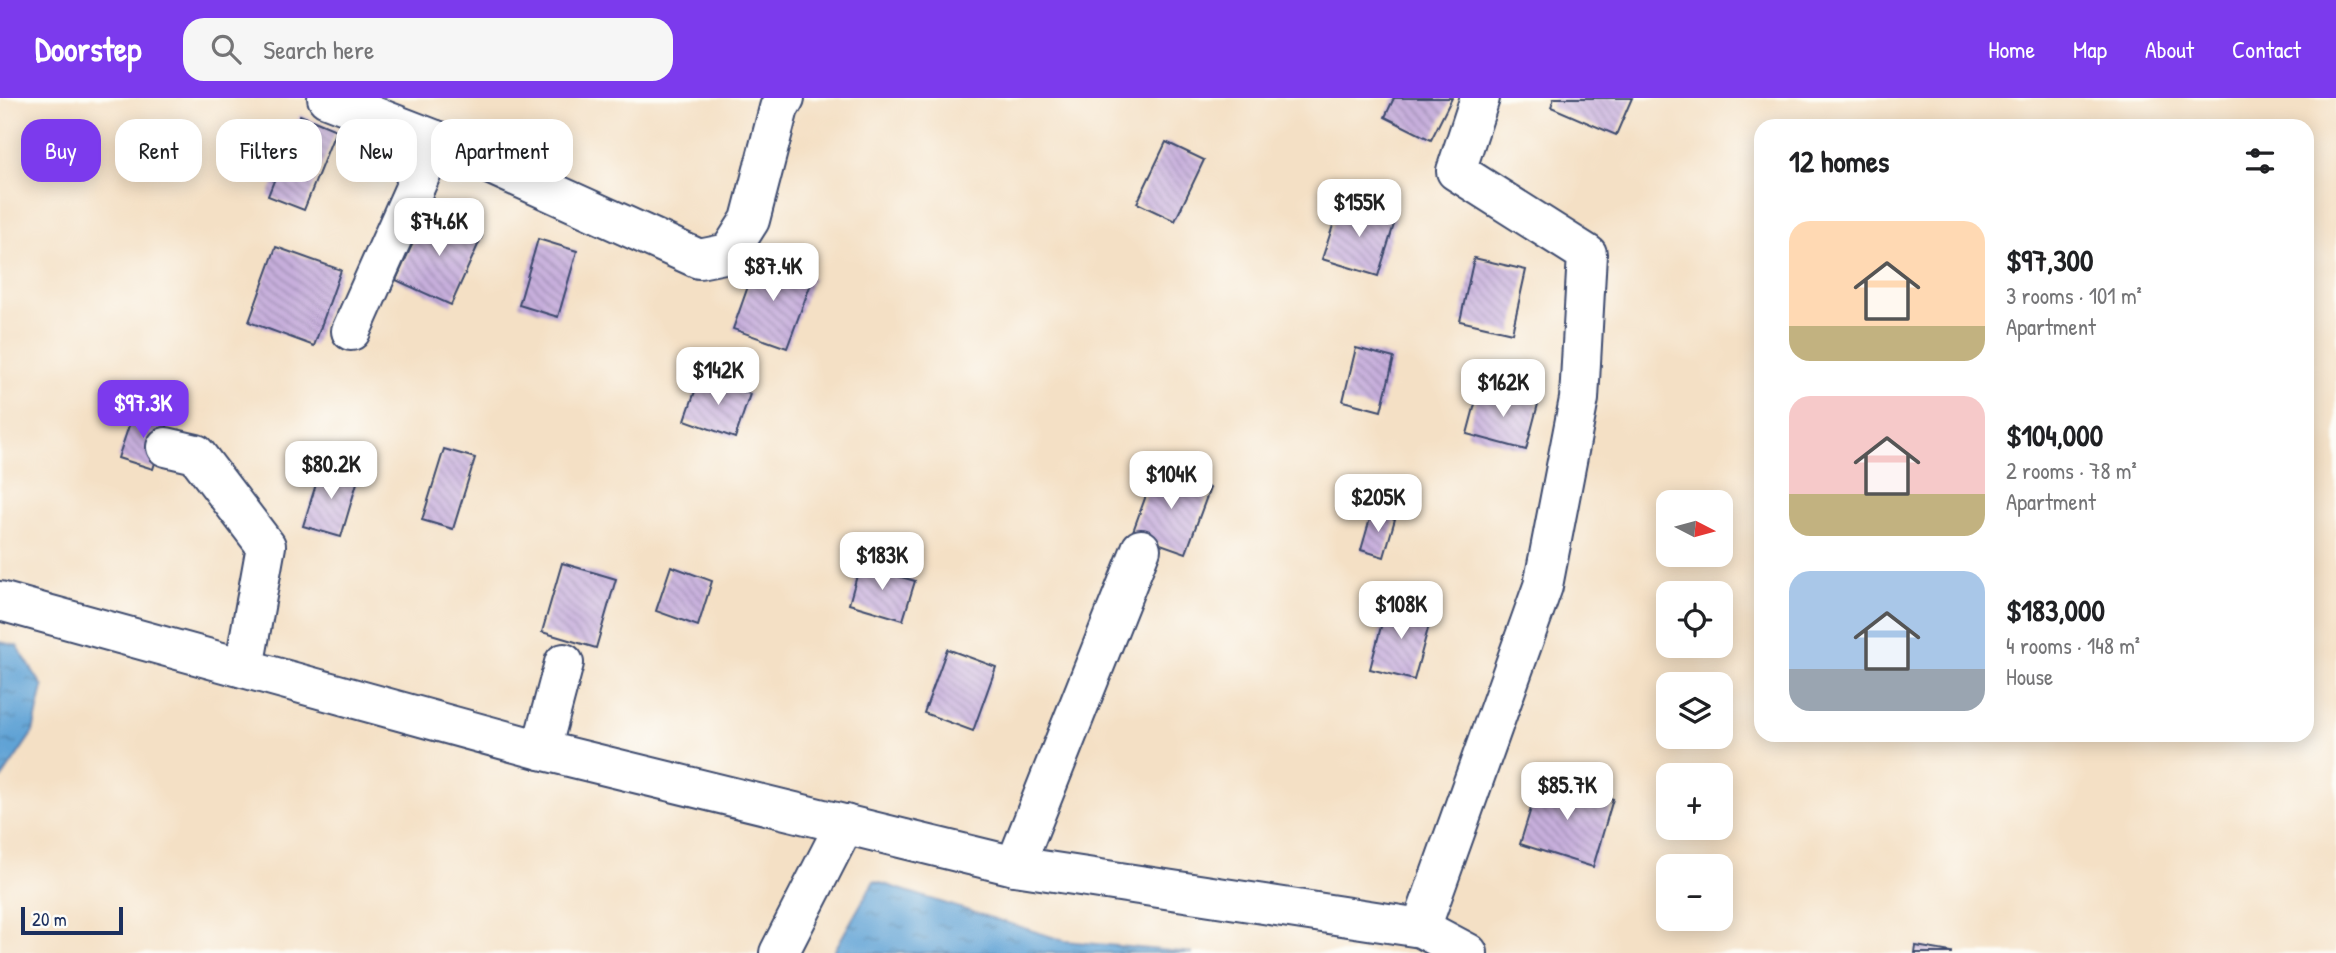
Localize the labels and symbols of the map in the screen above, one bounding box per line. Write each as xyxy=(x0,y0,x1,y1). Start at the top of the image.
pin: $155K xyxy=(1310,180,1408,239)
pin: $74.6K xyxy=(382,198,496,258)
pin: $87.4K xyxy=(716,244,830,303)
pin: $142K xyxy=(669,348,767,407)
pin: $162K xyxy=(1454,360,1552,419)
pin: $97.3K xyxy=(86,380,200,440)
pin: $80.2K xyxy=(274,442,388,501)
pin: $104K xyxy=(1122,452,1220,511)
pin: $205K xyxy=(1329,474,1427,534)
north arrow xyxy=(1656,490,1732,567)
pin: $183K xyxy=(833,532,931,592)
pin: $108K xyxy=(1352,582,1450,641)
pin: $85.7K xyxy=(1510,762,1624,822)
scale bar xyxy=(21,904,122,936)

